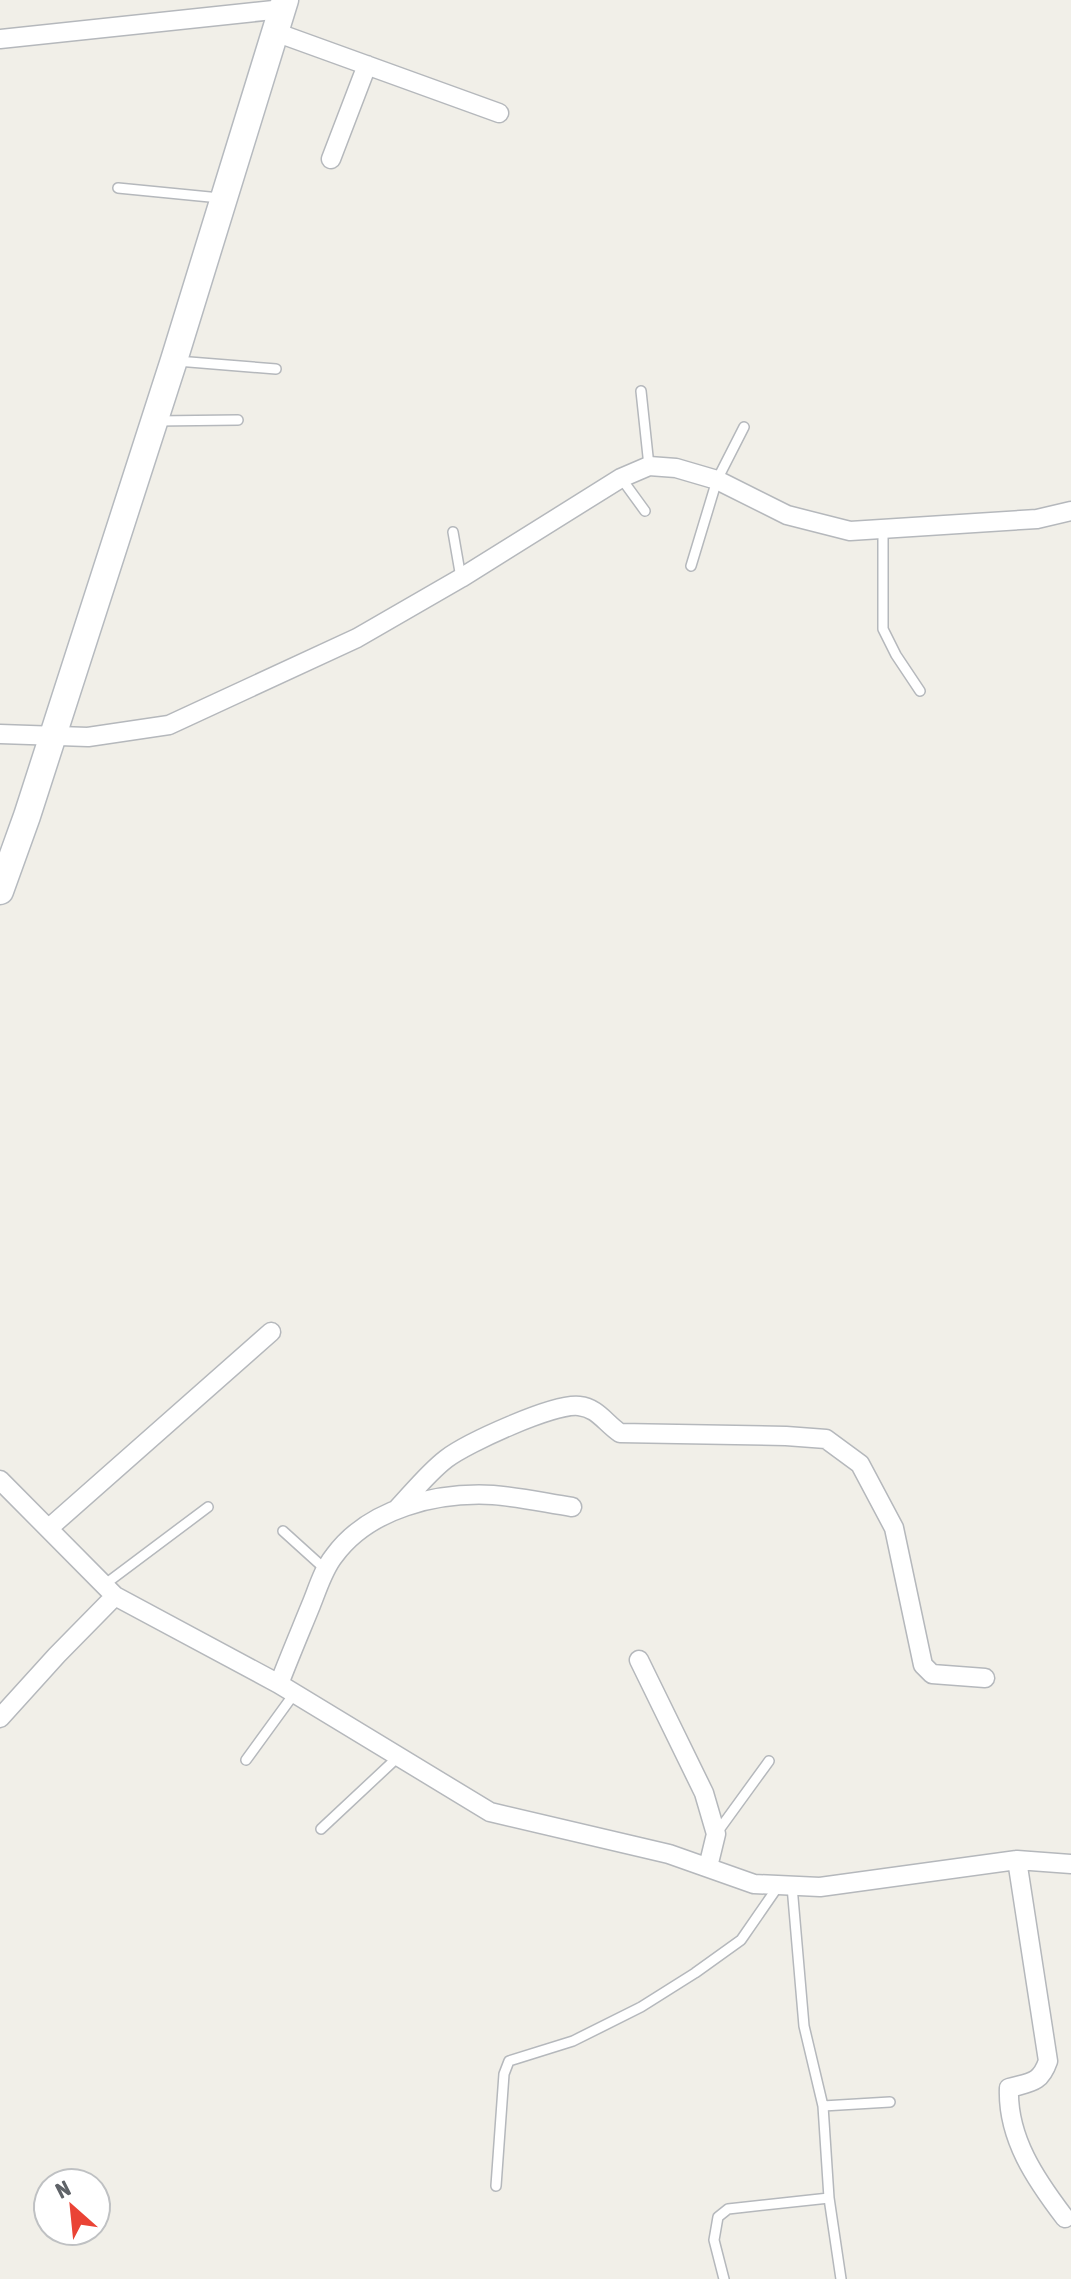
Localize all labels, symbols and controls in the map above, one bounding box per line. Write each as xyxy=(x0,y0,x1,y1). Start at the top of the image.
north arrow xyxy=(32,2167,112,2247)
text: N xyxy=(51,2175,75,2204)

